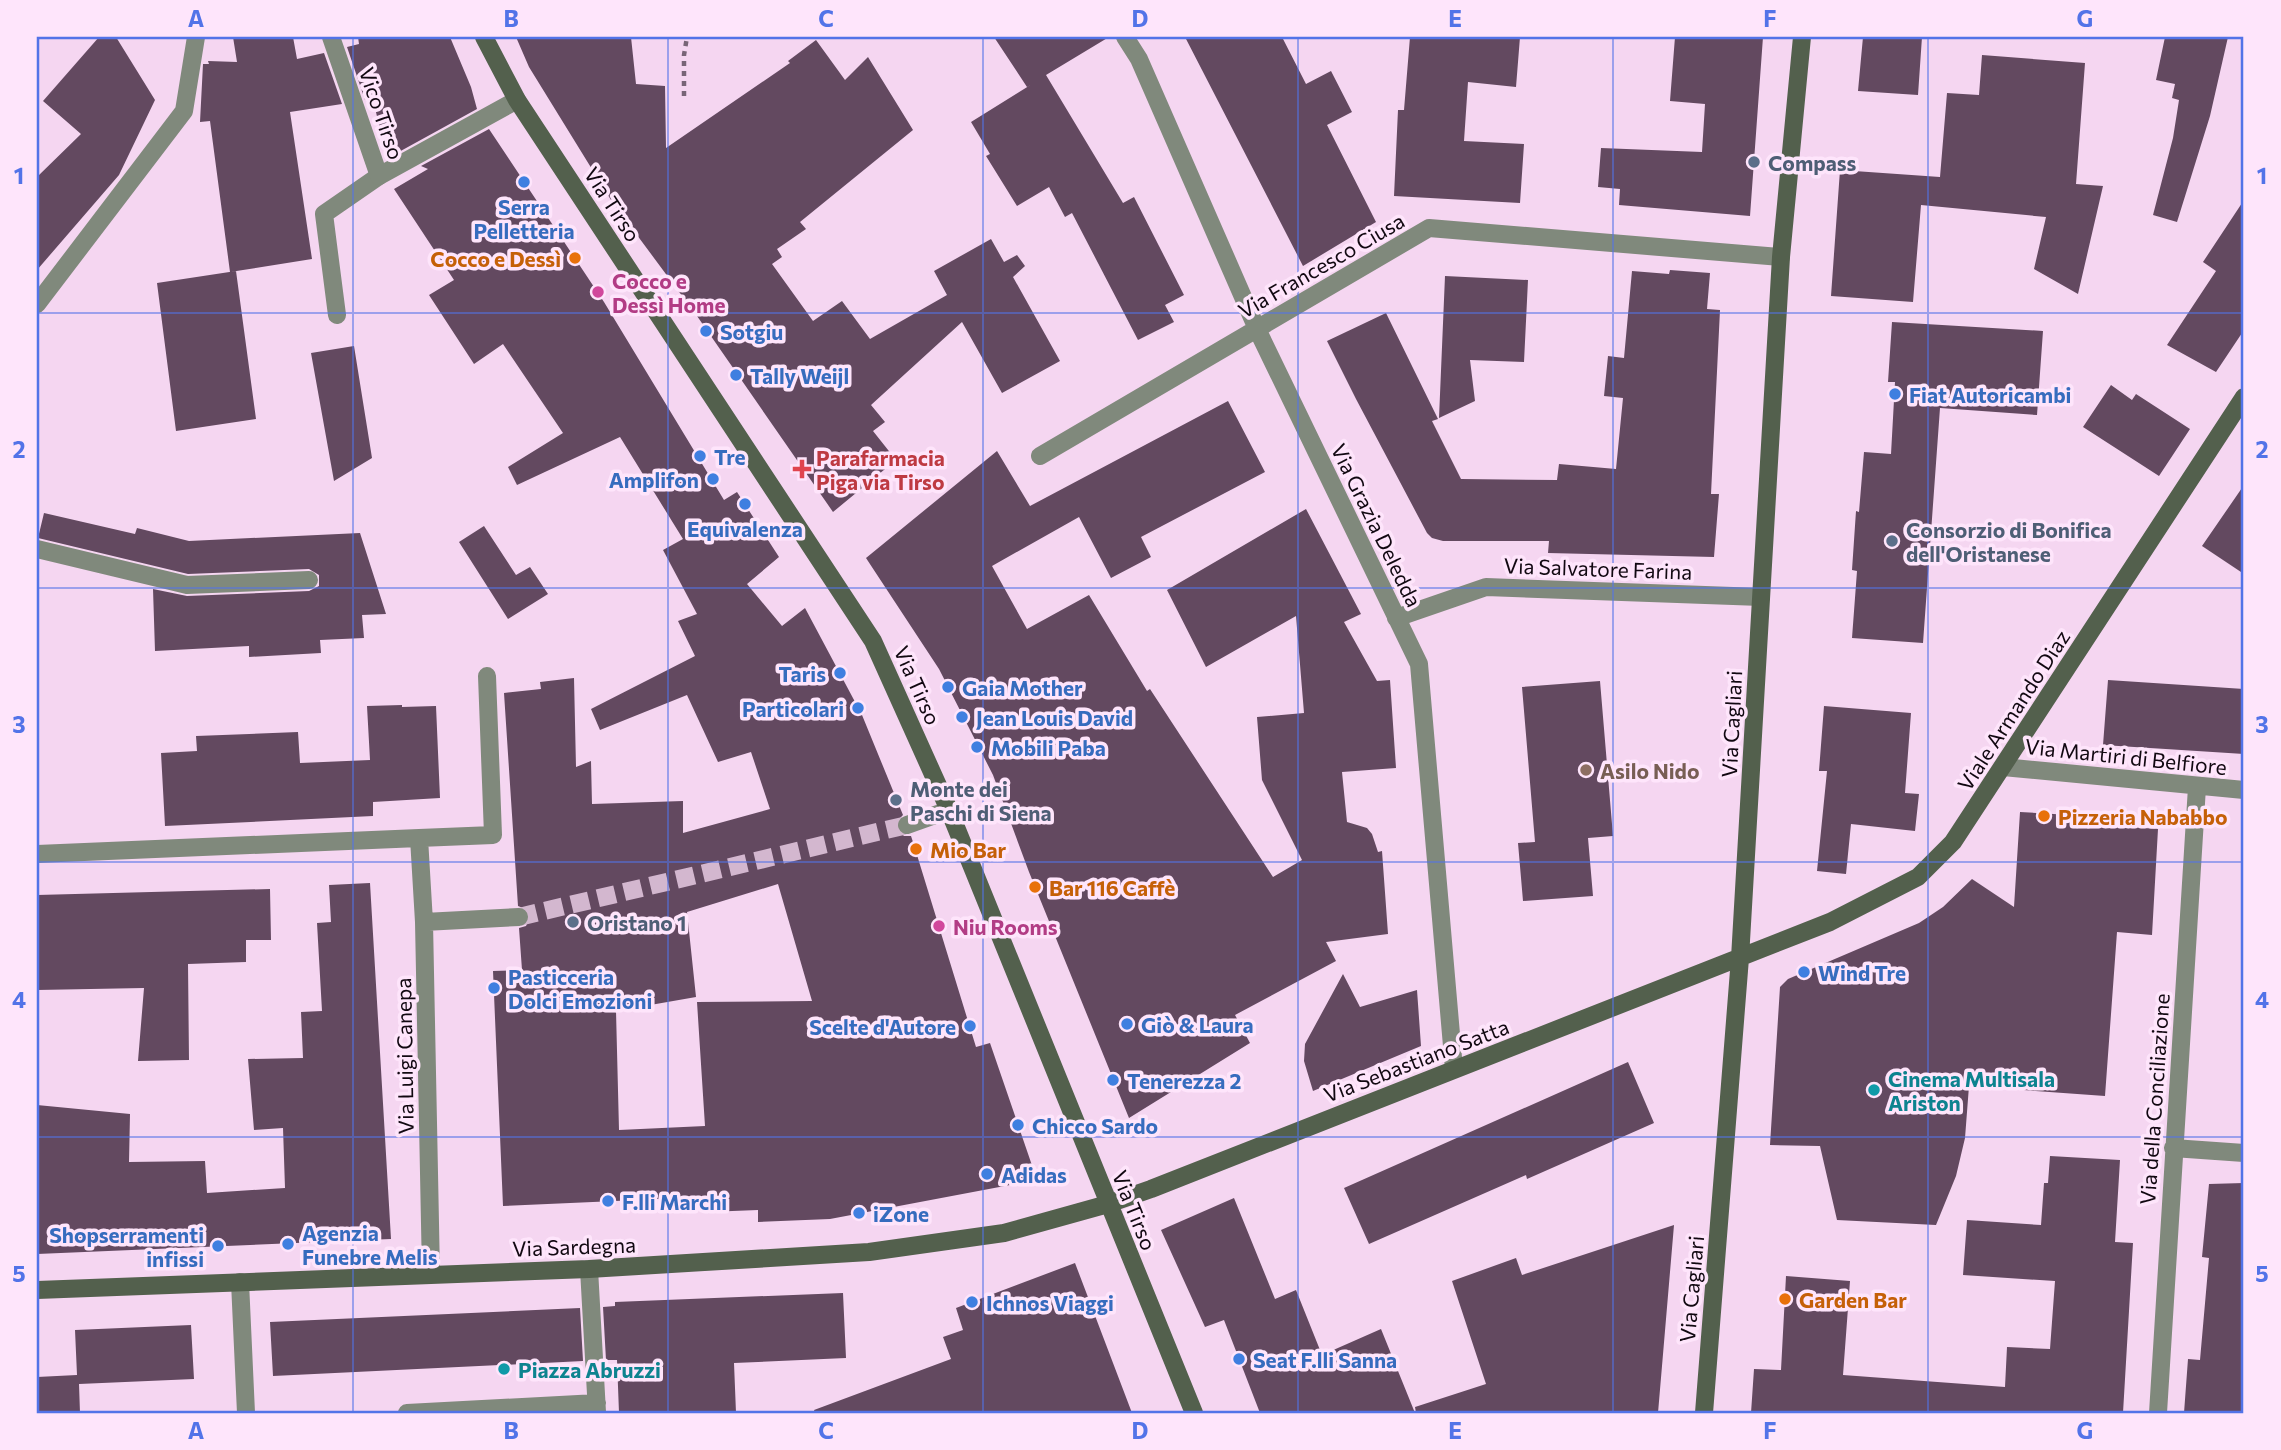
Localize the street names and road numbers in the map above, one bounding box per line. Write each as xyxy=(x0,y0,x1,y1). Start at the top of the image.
street label: Vico Tirso xyxy=(355,64,409,162)
street label: Via Tirso xyxy=(580,162,646,246)
street label: Via Francesco Ciusa xyxy=(1233,207,1409,323)
street label: Via Grazia Deledda xyxy=(1327,439,1427,611)
street label: Via Salvatore Farina xyxy=(1503,552,1693,584)
street label: Viale Armando Diaz xyxy=(1952,625,2074,795)
street label: Via Tirso xyxy=(890,642,946,728)
street label: Via Cagliari xyxy=(1716,670,1746,778)
street label: Via Martiri di Belfiore xyxy=(2024,733,2228,779)
street label: Via Luigi Canepa xyxy=(390,977,418,1135)
street label: Via della Conciliazione xyxy=(2134,993,2174,1205)
street label: Via Sebastiano Satta xyxy=(1320,1013,1512,1107)
street label: Via Tirso xyxy=(1108,1166,1162,1254)
street label: Via Sardegna xyxy=(512,1231,636,1261)
street label: Via Cagliari xyxy=(1674,1235,1708,1343)

